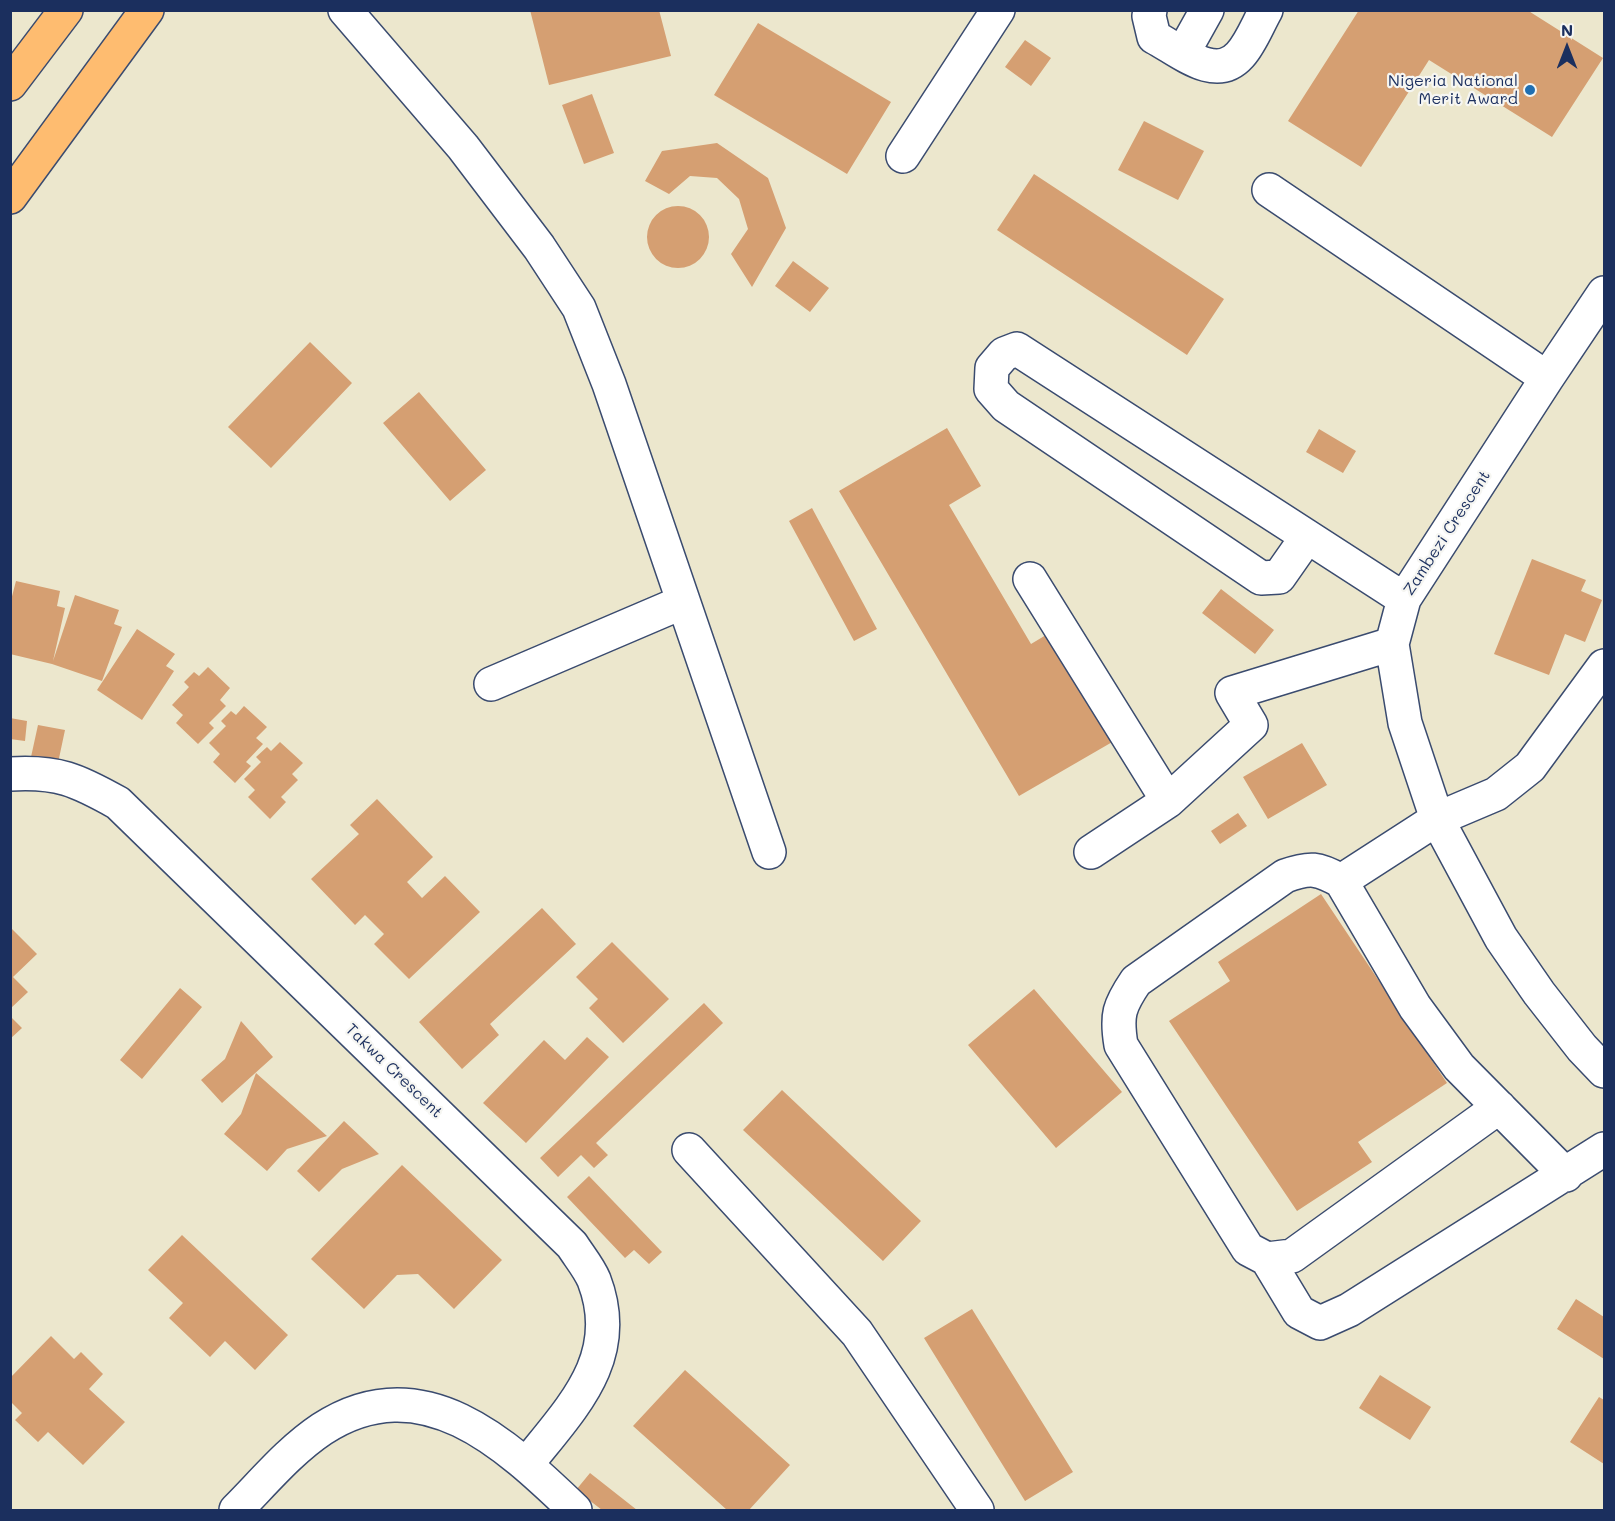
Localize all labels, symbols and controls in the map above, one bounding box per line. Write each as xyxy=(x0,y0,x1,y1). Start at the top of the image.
north arrow xyxy=(1537,18,1597,78)
text: N xyxy=(1561,19,1573,40)
place label: Nigeria National Merit Award xyxy=(1388,71,1518,109)
marker: Nigeria National Merit Award xyxy=(1523,83,1537,97)
street label: Zambezi Crescent xyxy=(1400,467,1494,599)
street label: Takwa Crescent xyxy=(342,1020,446,1122)

